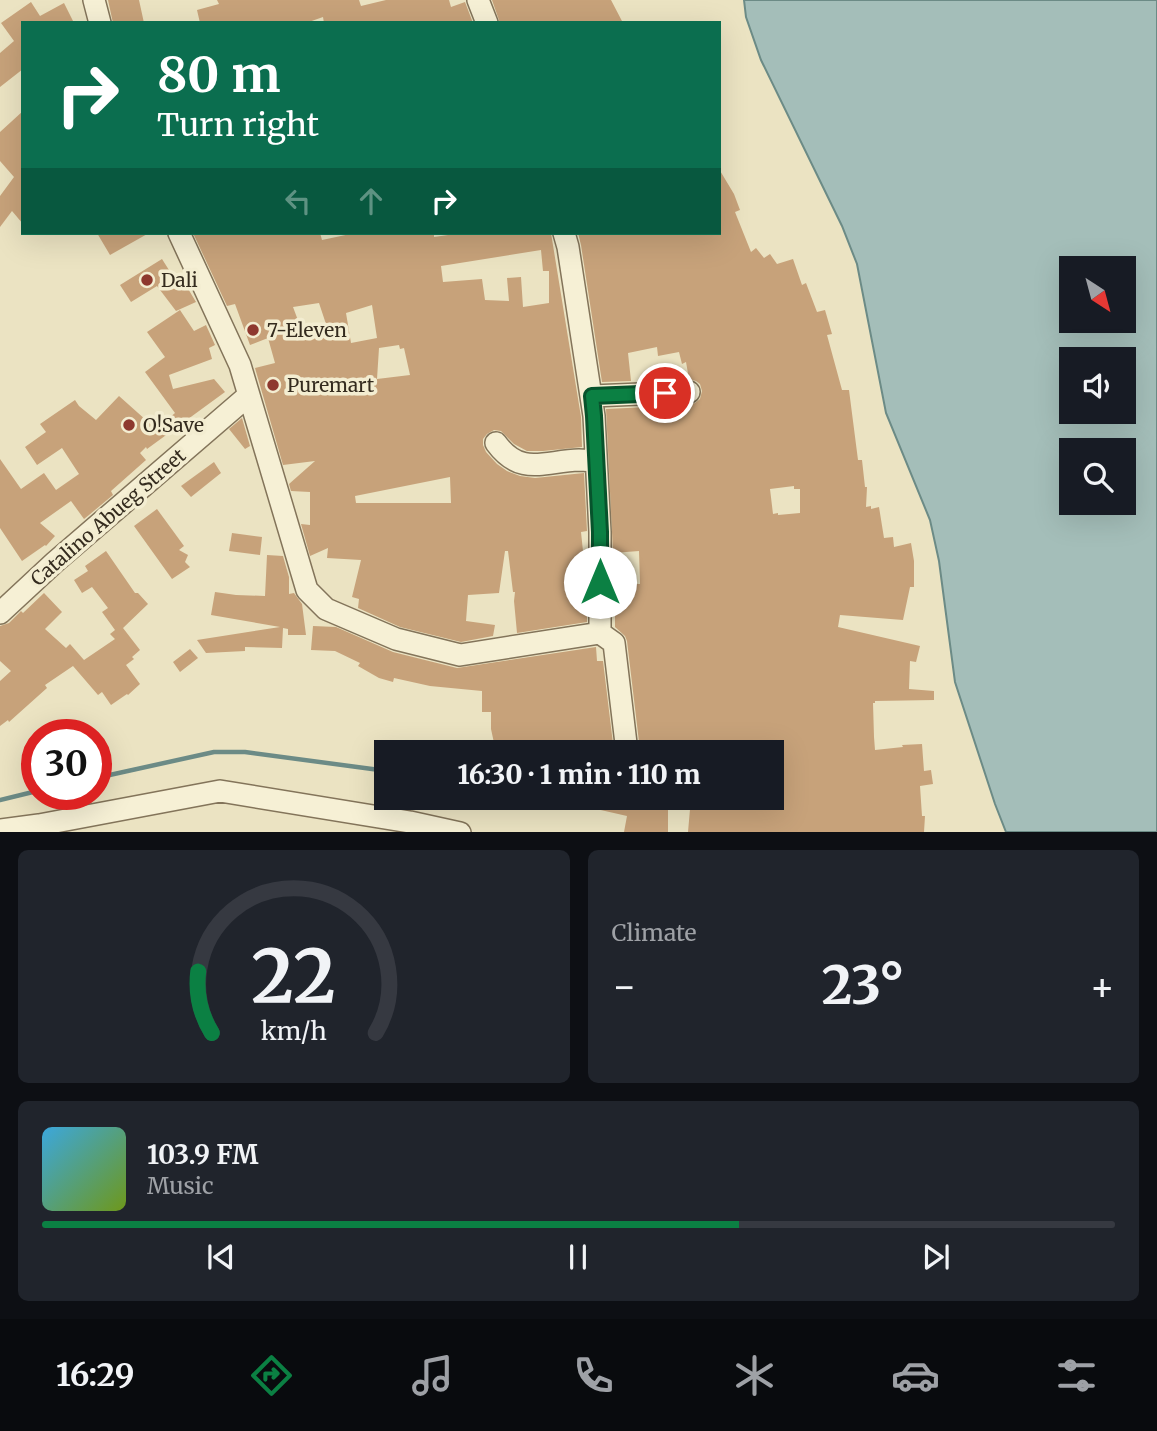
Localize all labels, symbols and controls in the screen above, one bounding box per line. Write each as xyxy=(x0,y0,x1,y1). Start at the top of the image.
text: 80 m xyxy=(157,44,280,105)
icon: right xyxy=(42,49,133,140)
text: Turn right xyxy=(157,105,319,145)
icon: left xyxy=(279,182,317,220)
icon: ahead xyxy=(352,182,390,220)
icon: right xyxy=(425,182,463,220)
north arrow xyxy=(1059,256,1136,332)
map controls xyxy=(1059,256,1136,515)
place label: Dali xyxy=(161,268,198,292)
marker: Dali xyxy=(139,272,155,288)
place label: 7-Eleven xyxy=(267,318,347,342)
marker: 7-Eleven xyxy=(245,322,261,338)
button: sound xyxy=(1059,347,1136,424)
pin xyxy=(635,363,695,423)
place label: Puremart xyxy=(287,373,375,397)
icon: arrive xyxy=(646,374,684,412)
marker: Puremart xyxy=(265,377,281,393)
place label: O!Save xyxy=(143,413,204,437)
marker: O!Save xyxy=(121,417,137,433)
button: search xyxy=(1059,438,1136,515)
street label: Catalino Abueg Street xyxy=(26,443,191,591)
position arrow xyxy=(563,545,637,619)
speed limit sign: 30 xyxy=(21,719,112,810)
text: 16:30 · 1 min · 110 m xyxy=(458,758,700,791)
text: Climate xyxy=(612,918,697,947)
text: 22 xyxy=(251,931,336,1023)
text: 23° xyxy=(822,953,905,1018)
text: − xyxy=(612,963,637,1010)
text: + xyxy=(1090,963,1115,1010)
text: km/h xyxy=(261,1014,327,1046)
text: 103.9 FM xyxy=(147,1138,258,1171)
text: Music xyxy=(147,1171,214,1200)
icon: previous xyxy=(202,1238,240,1276)
icon: pause xyxy=(559,1238,597,1276)
icon: next xyxy=(917,1238,955,1276)
icon: directions xyxy=(247,1351,296,1400)
icon: music xyxy=(408,1351,457,1400)
icon: phone xyxy=(569,1351,618,1400)
icon: climate xyxy=(730,1351,779,1400)
icon: car xyxy=(891,1351,940,1400)
icon: filters xyxy=(1052,1351,1101,1400)
text: 16:29 xyxy=(56,1355,135,1395)

